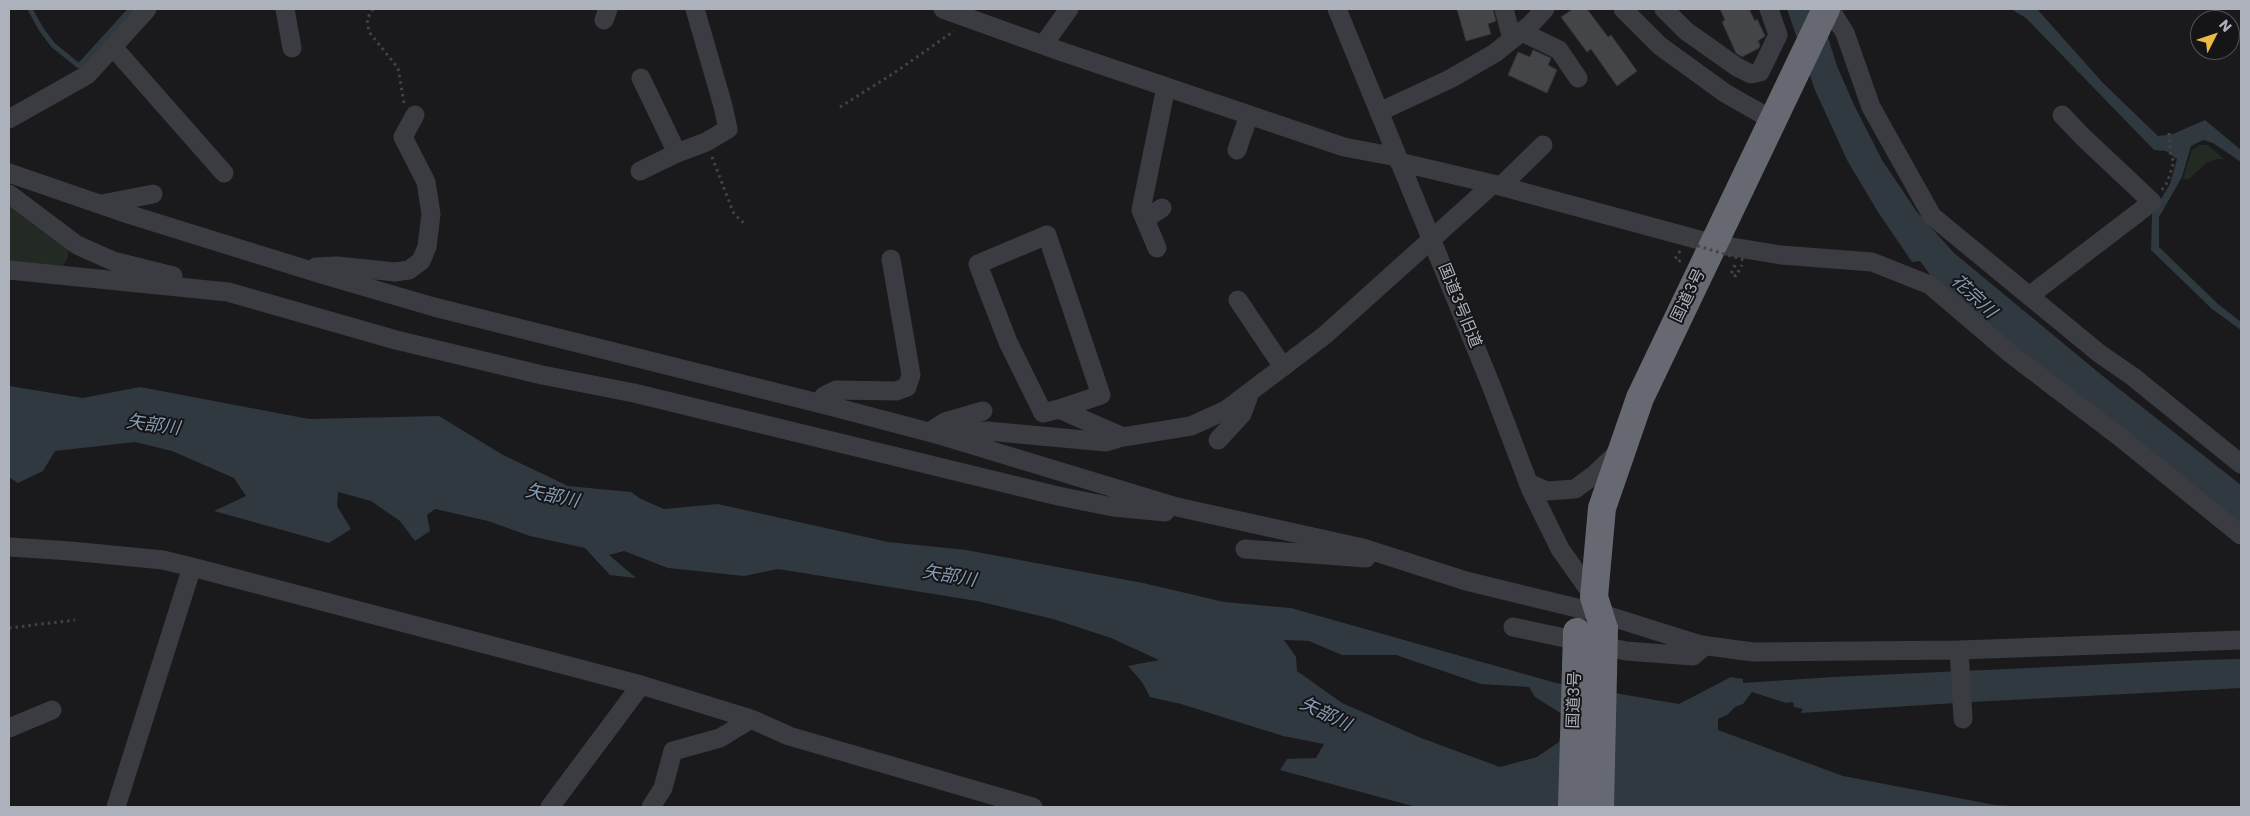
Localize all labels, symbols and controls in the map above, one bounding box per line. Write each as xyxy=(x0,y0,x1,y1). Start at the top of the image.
north arrow xyxy=(2190,10,2240,60)
text: N xyxy=(2215,15,2237,36)
street label: 国道3号旧道 xyxy=(1433,261,1485,351)
street label: 国道3号 xyxy=(1668,266,1710,326)
water label: 花宗川 xyxy=(1946,271,2000,323)
water label: 矢部川 xyxy=(125,412,181,440)
water label: 矢部川 xyxy=(523,481,581,513)
water label: 矢部川 xyxy=(921,562,977,592)
street label: 国道3号 xyxy=(1564,671,1586,729)
water label: 矢部川 xyxy=(1296,693,1354,737)

